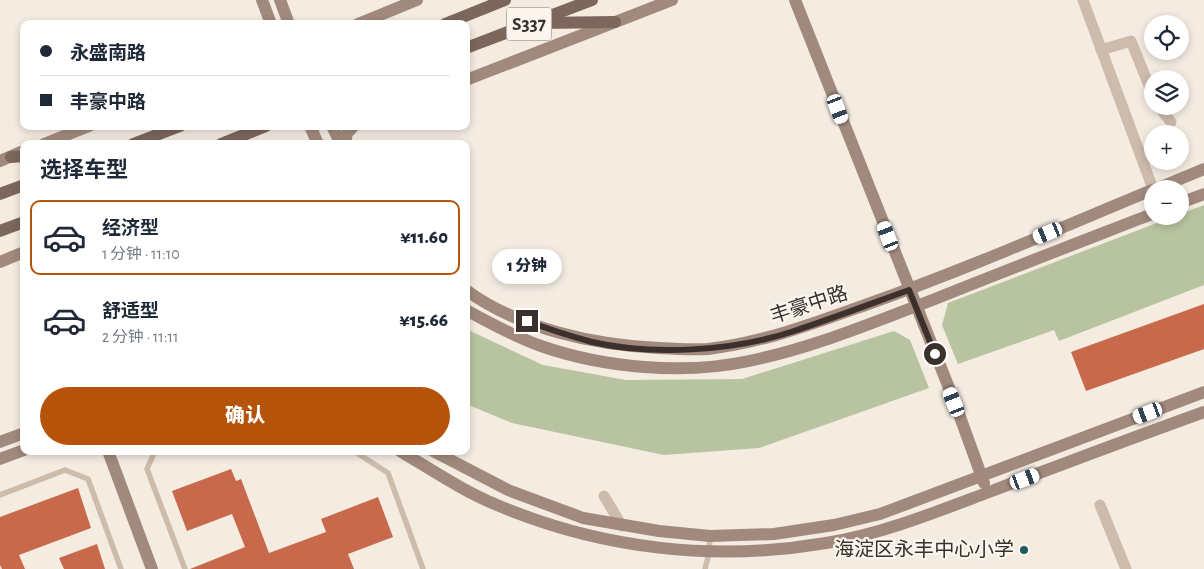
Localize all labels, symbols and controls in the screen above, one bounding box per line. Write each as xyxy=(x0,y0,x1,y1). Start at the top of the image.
road number: S337 xyxy=(506,8,552,40)
map controls xyxy=(1144,15,1189,225)
button: locate xyxy=(1144,15,1189,60)
text: 永盛南路 xyxy=(70,44,146,63)
button: layers xyxy=(1144,70,1189,115)
car xyxy=(825,92,850,126)
text: 丰豪中路 xyxy=(70,93,146,112)
button: + xyxy=(1144,125,1189,170)
text: 选择车型 xyxy=(40,159,128,181)
button: − xyxy=(1144,180,1189,225)
icon: car xyxy=(42,215,87,260)
text: 经济型 xyxy=(102,219,159,238)
car xyxy=(875,219,900,253)
car xyxy=(1031,220,1064,246)
text: ¥11.60 xyxy=(400,228,448,247)
text: 1 分钟 · 11:10 xyxy=(102,246,180,262)
callout: 1 分钟 xyxy=(492,248,562,284)
text: 1 分钟 xyxy=(507,258,547,274)
street label: 丰豪中路 xyxy=(768,282,850,327)
icon: car xyxy=(42,298,87,343)
text: 舒适型 xyxy=(102,302,159,321)
route end xyxy=(516,310,538,332)
text: ¥15.66 xyxy=(399,311,448,330)
text: 2 分钟 · 11:11 xyxy=(102,329,179,345)
route start xyxy=(924,343,946,365)
car xyxy=(941,385,966,419)
button: 确认 xyxy=(40,387,450,445)
car xyxy=(1131,401,1164,425)
car xyxy=(1008,467,1041,491)
place label: 海淀区永丰中心小学 xyxy=(834,539,1014,560)
marker: 海淀区永丰中心小学 xyxy=(1018,544,1030,556)

